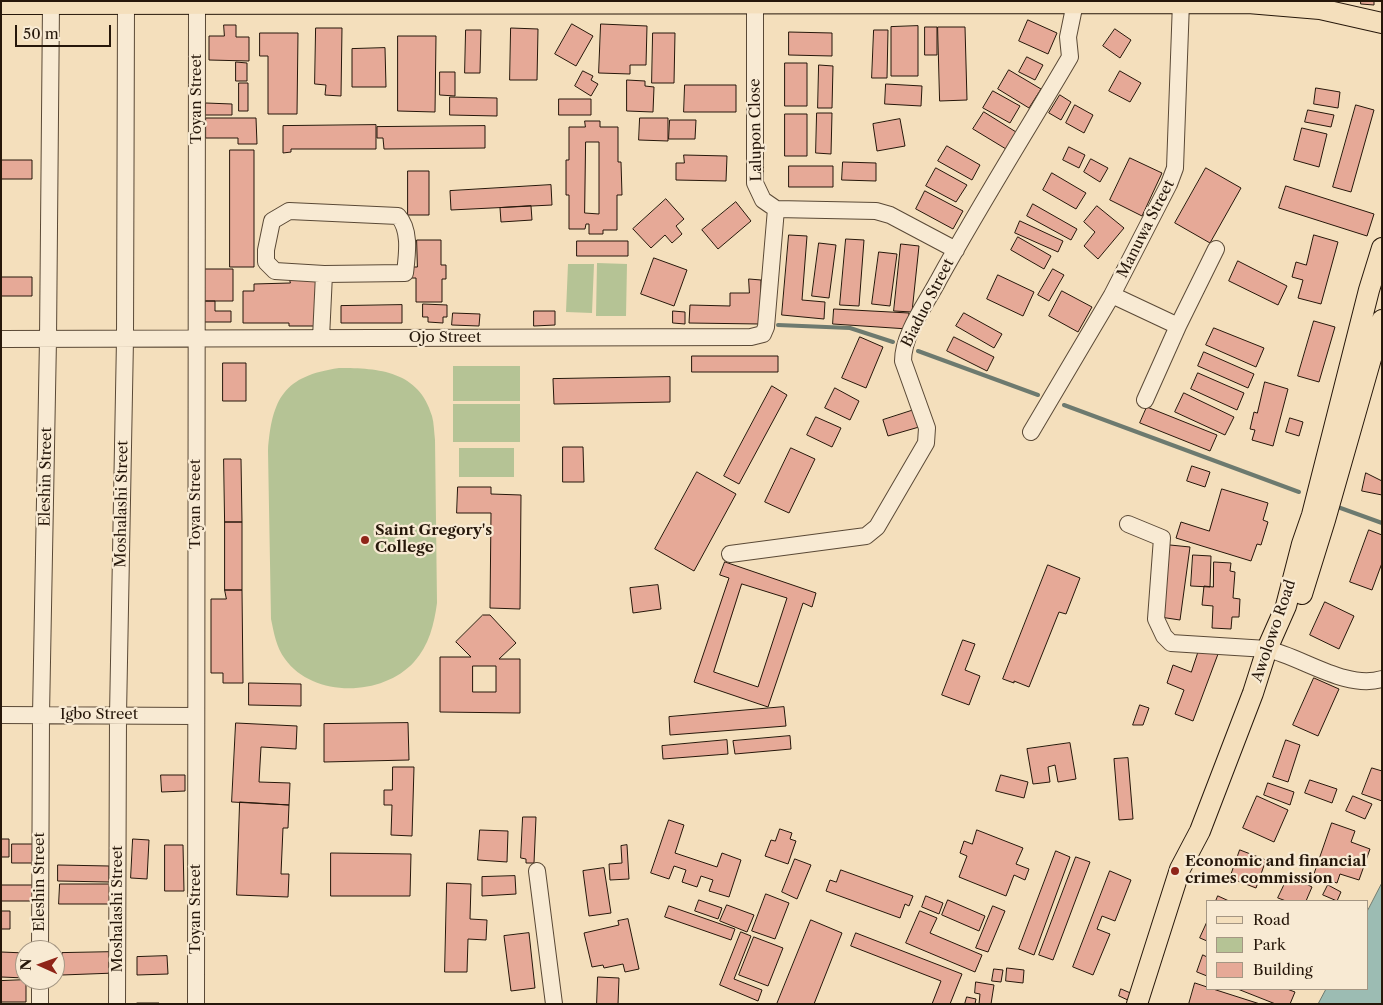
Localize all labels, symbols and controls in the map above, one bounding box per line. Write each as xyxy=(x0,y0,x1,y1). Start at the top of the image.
scale bar xyxy=(18,15,114,47)
text: 50 m xyxy=(23,24,59,43)
street label: Toyan Street xyxy=(188,54,206,144)
street label: Lalupon Close xyxy=(746,78,766,182)
street label: Manuwa Street xyxy=(1114,177,1178,281)
street label: Biaduo Street xyxy=(898,256,958,350)
street label: Ojo Street xyxy=(409,329,481,347)
street label: Eleshin Street xyxy=(36,427,56,527)
street label: Moshalashi Street xyxy=(112,440,132,568)
street label: Toyan Street xyxy=(187,459,205,549)
place label: Saint Gregory's College xyxy=(375,522,492,557)
marker: Saint Gregory's College xyxy=(359,534,371,546)
street label: Awolowo Road xyxy=(1248,577,1300,685)
street label: Igbo Street xyxy=(60,706,138,724)
street label: Eleshin Street xyxy=(31,832,49,932)
street label: Moshalashi Street xyxy=(109,845,127,973)
place label: Economic and financial crimes commission xyxy=(1185,853,1366,888)
street label: Toyan Street xyxy=(187,864,205,954)
marker: Economic and financial crimes commission xyxy=(1169,865,1181,877)
legend xyxy=(1206,900,1368,990)
text: Road xyxy=(1253,910,1290,929)
text: Park xyxy=(1253,935,1286,954)
north arrow xyxy=(15,940,65,990)
text: N xyxy=(17,958,35,971)
text: Building xyxy=(1253,960,1313,979)

